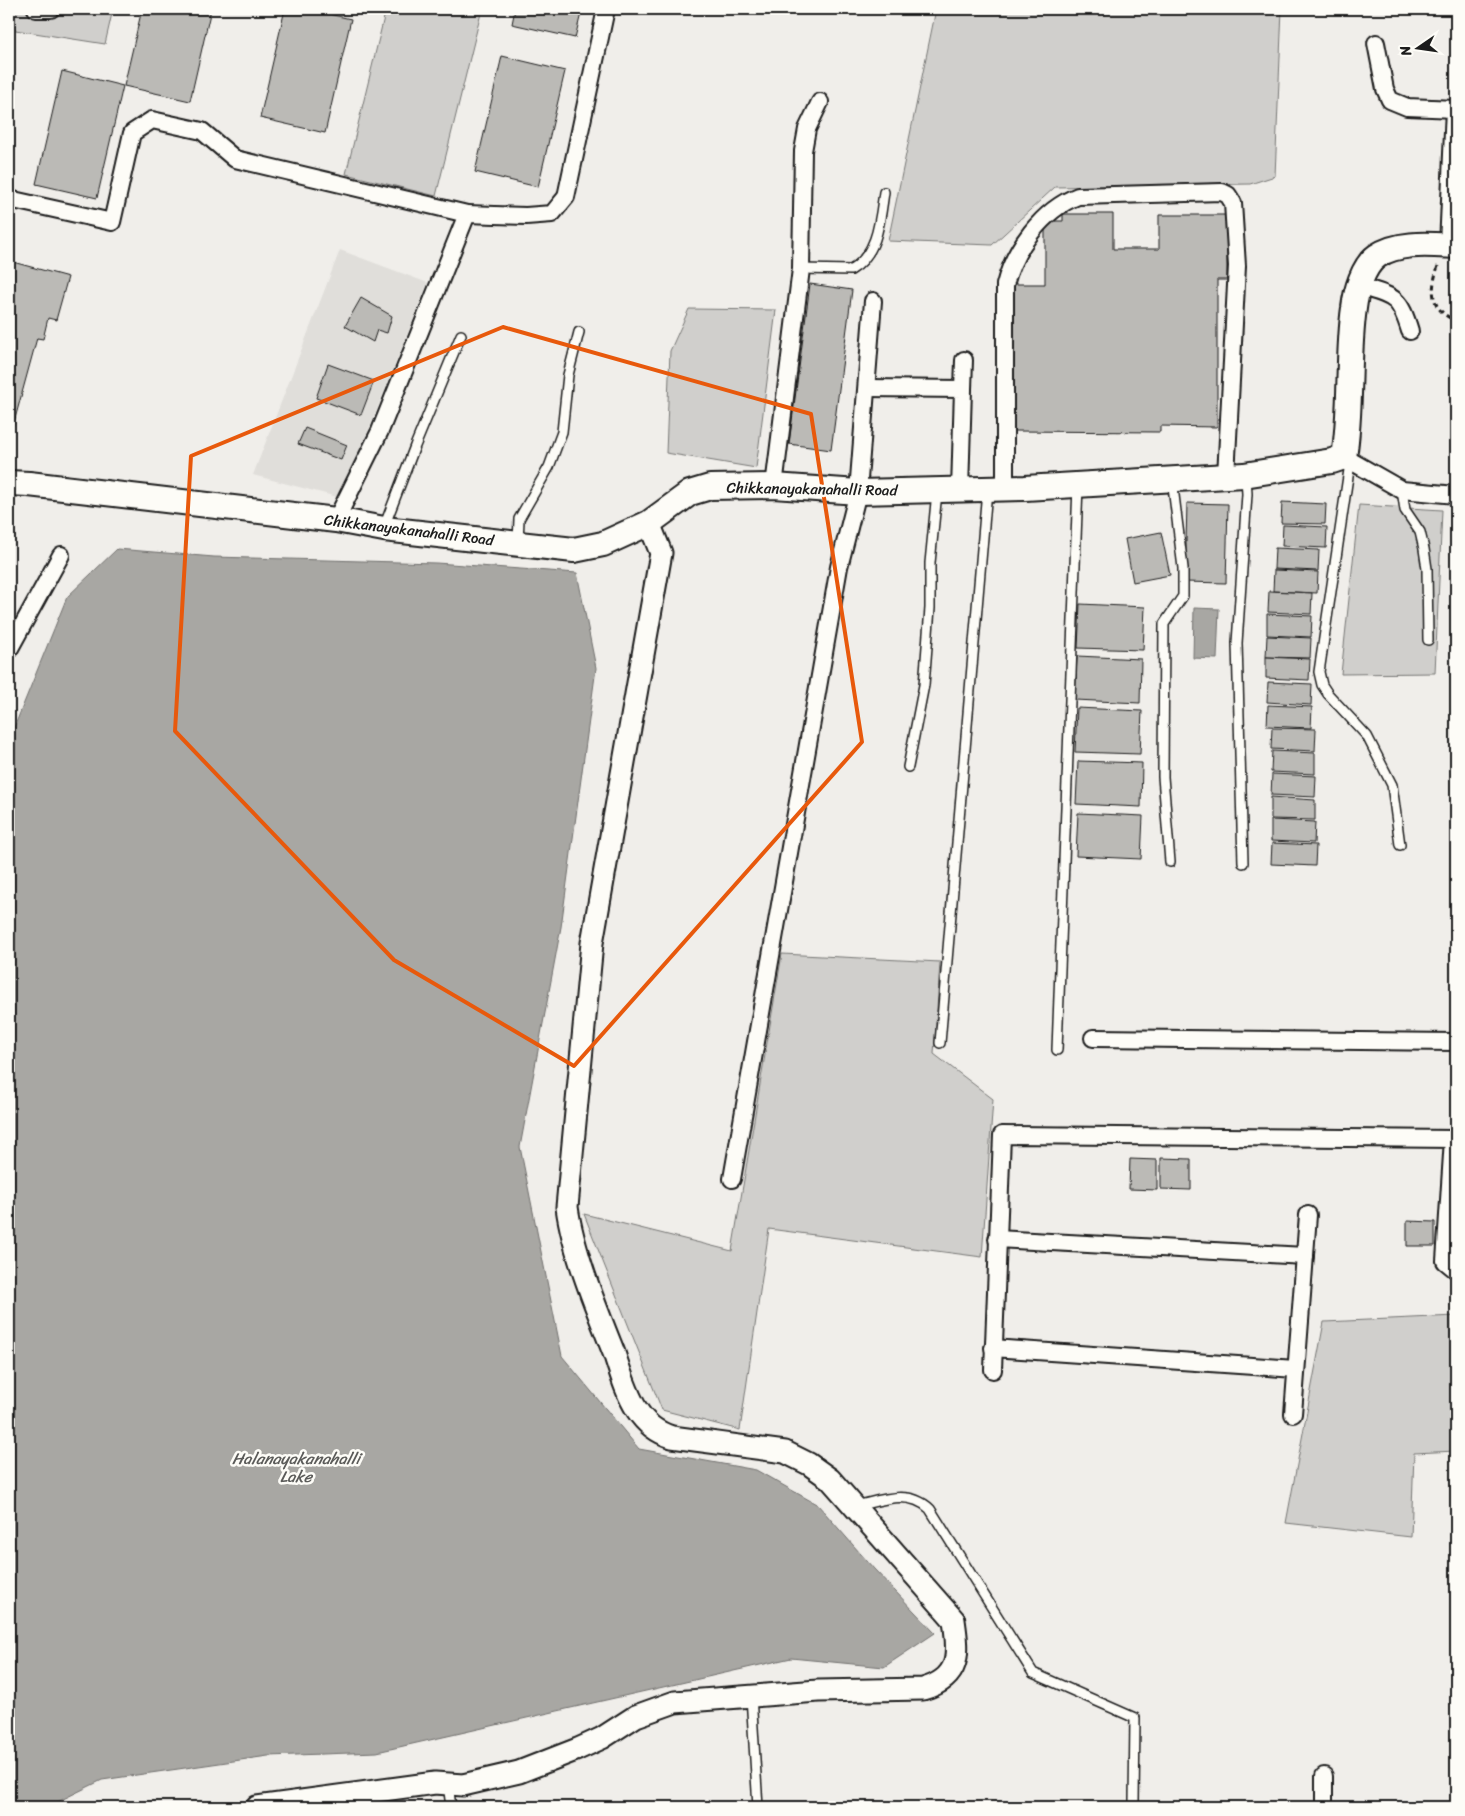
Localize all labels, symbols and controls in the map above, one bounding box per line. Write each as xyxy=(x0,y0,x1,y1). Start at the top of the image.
north arrow xyxy=(1392,22,1442,72)
text: N xyxy=(1392,43,1419,59)
street label: Chikkanayakanahalli Road xyxy=(726,475,899,504)
street label: Chikkanayakanahalli Road xyxy=(323,507,496,553)
water label: Halanayakanahalli Lake xyxy=(232,1444,364,1491)

